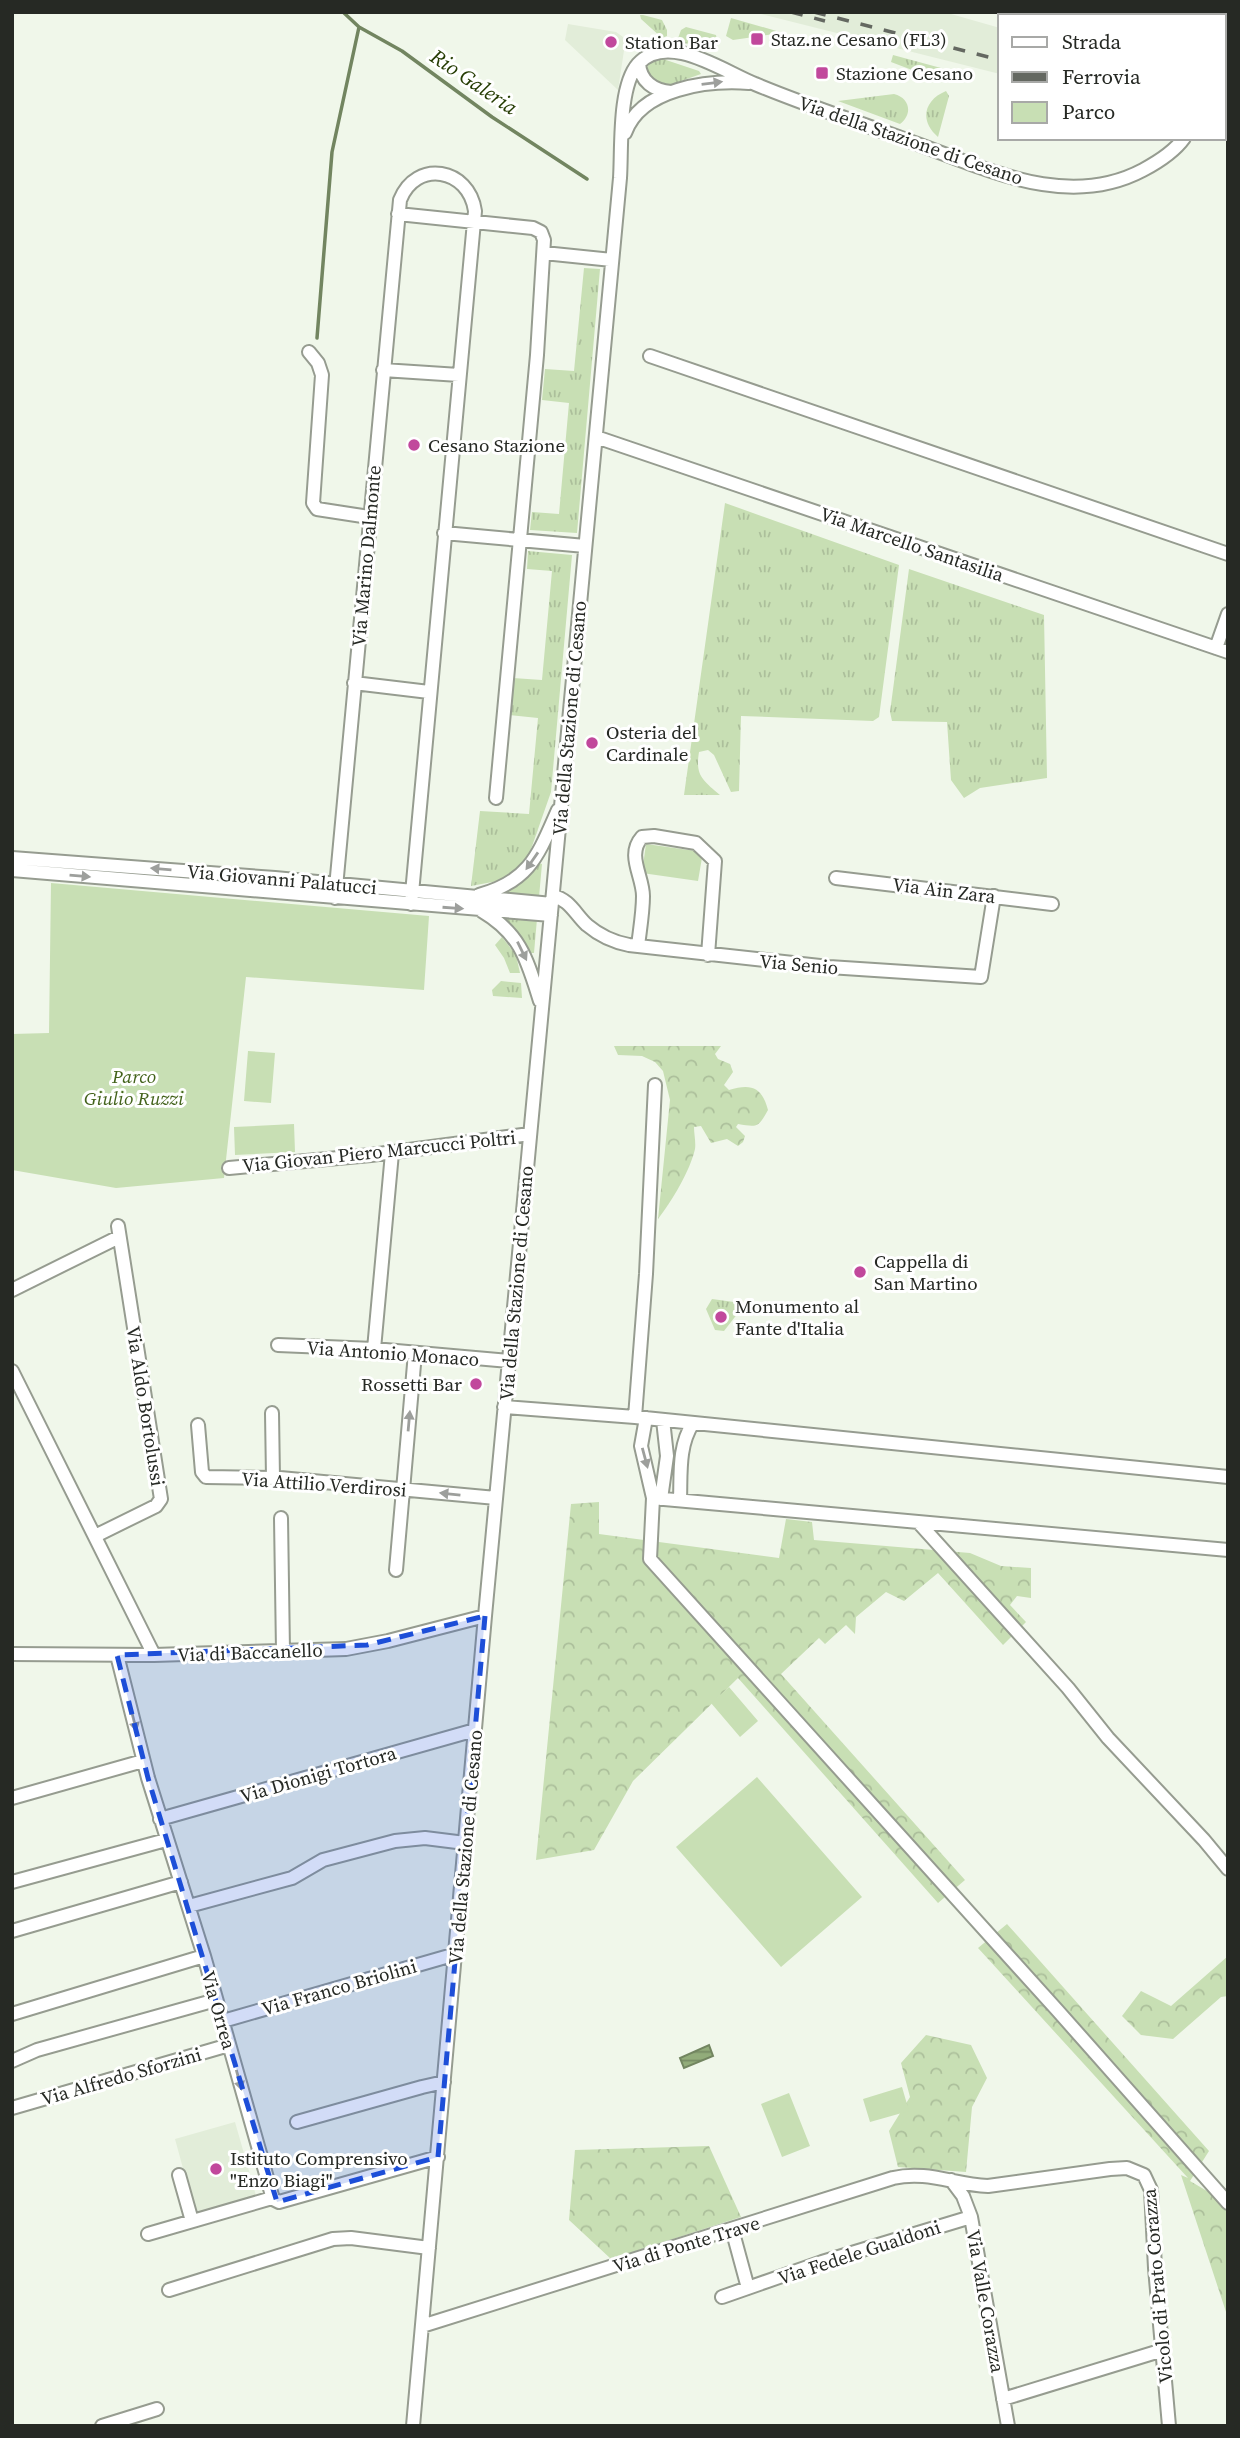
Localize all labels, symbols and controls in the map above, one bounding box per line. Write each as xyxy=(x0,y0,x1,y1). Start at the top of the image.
legend xyxy=(998,14,1226,140)
place label: Staz.ne Cesano (FL3) xyxy=(771,26,947,52)
text: Strada xyxy=(1062,27,1121,56)
place label: Station Bar xyxy=(625,29,718,55)
marker: Staz.ne Cesano (FL3) xyxy=(749,31,765,47)
marker: Station Bar xyxy=(603,34,619,50)
water label: Rio Galeria xyxy=(424,41,524,122)
place label: Stazione Cesano xyxy=(836,60,973,86)
text: Ferrovia xyxy=(1062,62,1141,91)
marker: Stazione Cesano xyxy=(814,65,830,81)
one-way arrow xyxy=(701,77,723,88)
street label: Via della Stazione di Cesano xyxy=(795,89,1027,191)
text: Parco xyxy=(1062,97,1115,126)
place label: Cesano Stazione xyxy=(428,432,565,458)
marker: Cesano Stazione xyxy=(406,437,422,453)
street label: Via Marino Dalmonte xyxy=(345,464,387,648)
street label: Via Marcello Santasilia xyxy=(817,500,1008,588)
street label: Via della Stazione di Cesano xyxy=(546,600,592,836)
place label: Osteria del Cardinale xyxy=(606,719,698,767)
marker: Osteria del Cardinale xyxy=(584,735,600,751)
one-way arrow xyxy=(525,852,539,870)
street label: Via Giovanni Palatucci xyxy=(186,858,378,900)
one-way arrow xyxy=(149,863,171,874)
one-way arrow xyxy=(69,871,91,882)
street label: Via Ain Zara xyxy=(891,871,997,909)
one-way arrow xyxy=(443,902,465,913)
one-way arrow xyxy=(516,941,528,961)
street label: Via Senio xyxy=(759,948,839,980)
park label: Parco Giulio Ruzzi xyxy=(84,1063,184,1111)
street label: Via Giovan Piero Marcucci Poltri xyxy=(241,1124,517,1178)
street label: Via della Stazione di Cesano xyxy=(493,1165,539,1401)
place label: Cappella di San Martino xyxy=(874,1248,978,1296)
marker: Cappella di San Martino xyxy=(852,1264,868,1280)
place label: Monumento al Fante d'Italia xyxy=(735,1293,860,1341)
marker: Monumento al Fante d'Italia xyxy=(713,1309,729,1325)
street label: Via Aldo Bortolussi xyxy=(121,1324,172,1488)
street label: Via Antonio Monaco xyxy=(306,1334,480,1372)
place label: Rossetti Bar xyxy=(361,1371,462,1397)
marker: Rossetti Bar xyxy=(468,1376,484,1392)
one-way arrow xyxy=(404,1410,415,1432)
one-way arrow xyxy=(640,1447,651,1469)
street label: Via Attilio Verdirosi xyxy=(240,1465,408,1503)
one-way arrow xyxy=(438,1488,460,1499)
street label: Via di Baccanello xyxy=(177,1636,323,1668)
one-way arrow xyxy=(129,1710,140,1732)
street label: Via della Stazione di Cesano xyxy=(442,1729,488,1965)
street label: Via Dionigi Tortora xyxy=(237,1739,399,1809)
street label: Via Franco Briolini xyxy=(258,1952,420,2022)
street label: Via Orrea xyxy=(195,1968,243,2053)
street label: Via Alfredo Sforzini xyxy=(38,2041,205,2111)
one-way arrow xyxy=(234,2070,245,2092)
place label: Istituto Comprensivo "Enzo Biagi" xyxy=(230,2145,408,2193)
marker: Istituto Comprensivo "Enzo Biagi" xyxy=(208,2161,224,2177)
street label: Vicolo di Prato Corazza xyxy=(1136,2187,1178,2384)
street label: Via di Ponte Trave xyxy=(609,2209,763,2279)
street label: Via Fedele Gualdoni xyxy=(774,2213,944,2291)
street label: Via Valle Corazza xyxy=(961,2227,1011,2375)

